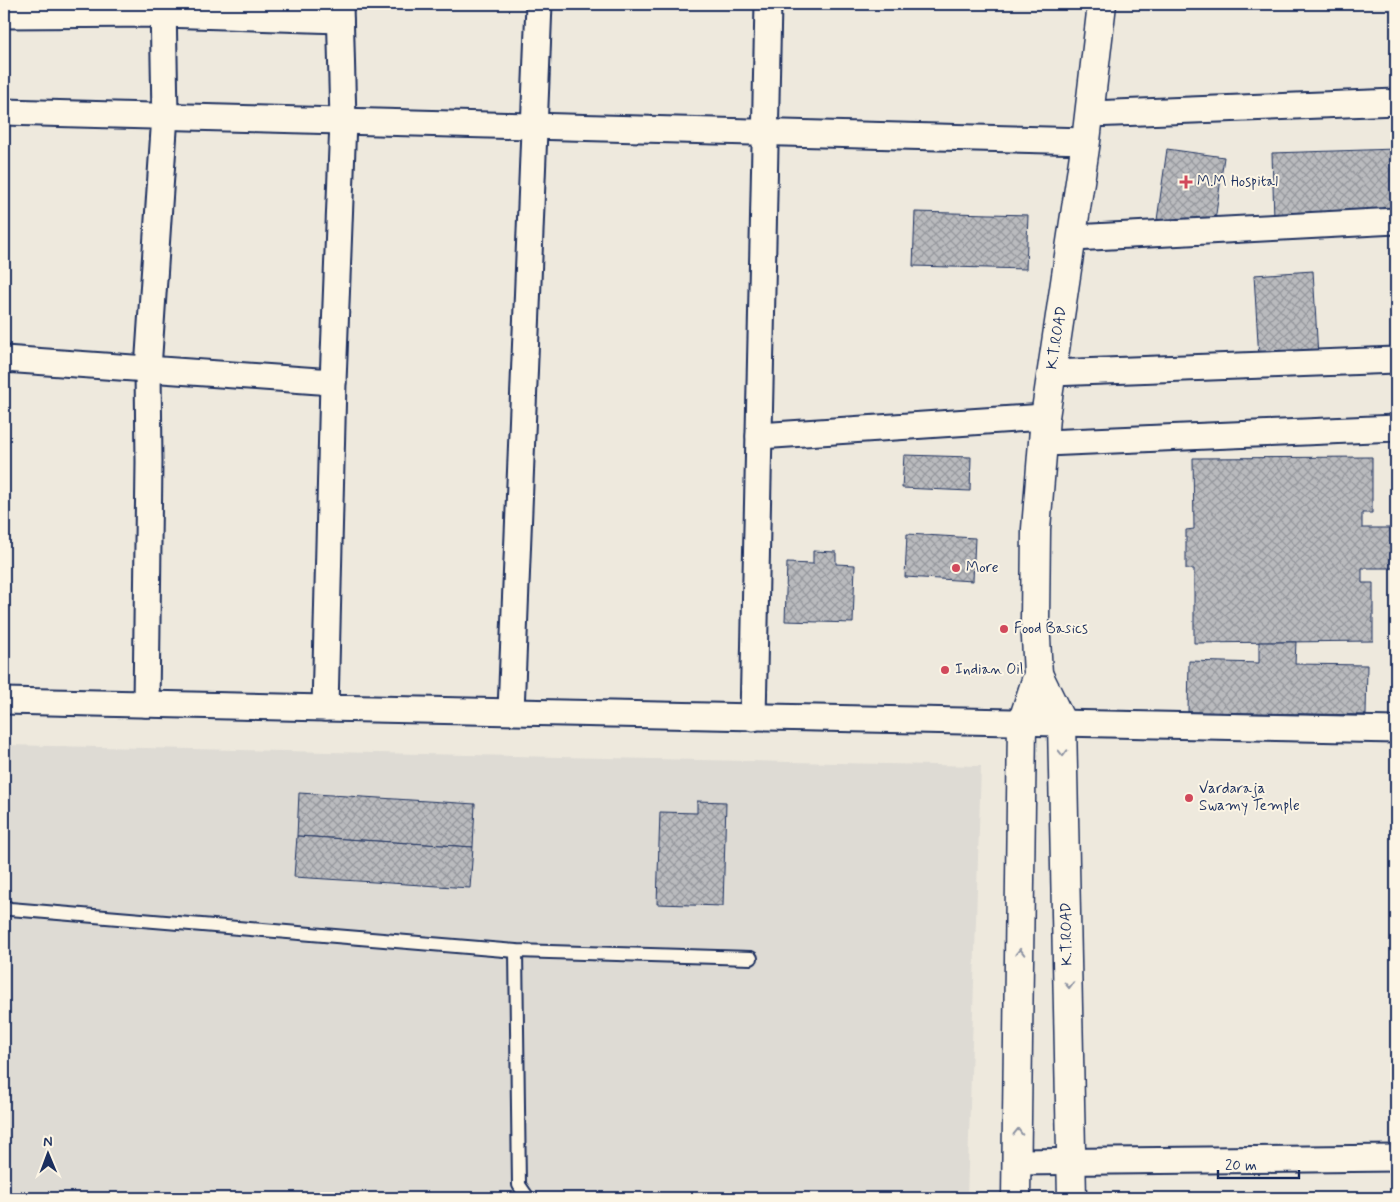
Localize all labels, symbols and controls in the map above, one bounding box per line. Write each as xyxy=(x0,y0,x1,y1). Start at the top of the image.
place label: M.M Hospital xyxy=(1197,172,1278,192)
marker: M.M Hospital xyxy=(1179,175,1193,189)
street label: K.T.ROAD xyxy=(1042,305,1072,371)
place label: More xyxy=(966,558,999,578)
marker: More xyxy=(950,562,962,574)
place label: Food Basics xyxy=(1014,619,1088,639)
marker: Food Basics xyxy=(998,623,1010,635)
place label: Indian Oil xyxy=(955,660,1024,680)
marker: Indian Oil xyxy=(939,664,951,676)
one-way arrow xyxy=(1057,749,1068,757)
place label: Vardaraja Swamy Temple xyxy=(1199,779,1300,816)
marker: Vardaraja Swamy Temple xyxy=(1183,792,1195,804)
street label: K.T.ROAD xyxy=(1056,902,1078,966)
one-way arrow xyxy=(1014,948,1025,956)
one-way arrow xyxy=(1063,981,1074,989)
one-way arrow xyxy=(1012,1128,1023,1136)
north arrow xyxy=(22,1130,72,1180)
text: N xyxy=(43,1133,53,1151)
scale bar xyxy=(1218,1147,1299,1179)
text: 20 m xyxy=(1225,1156,1257,1176)

